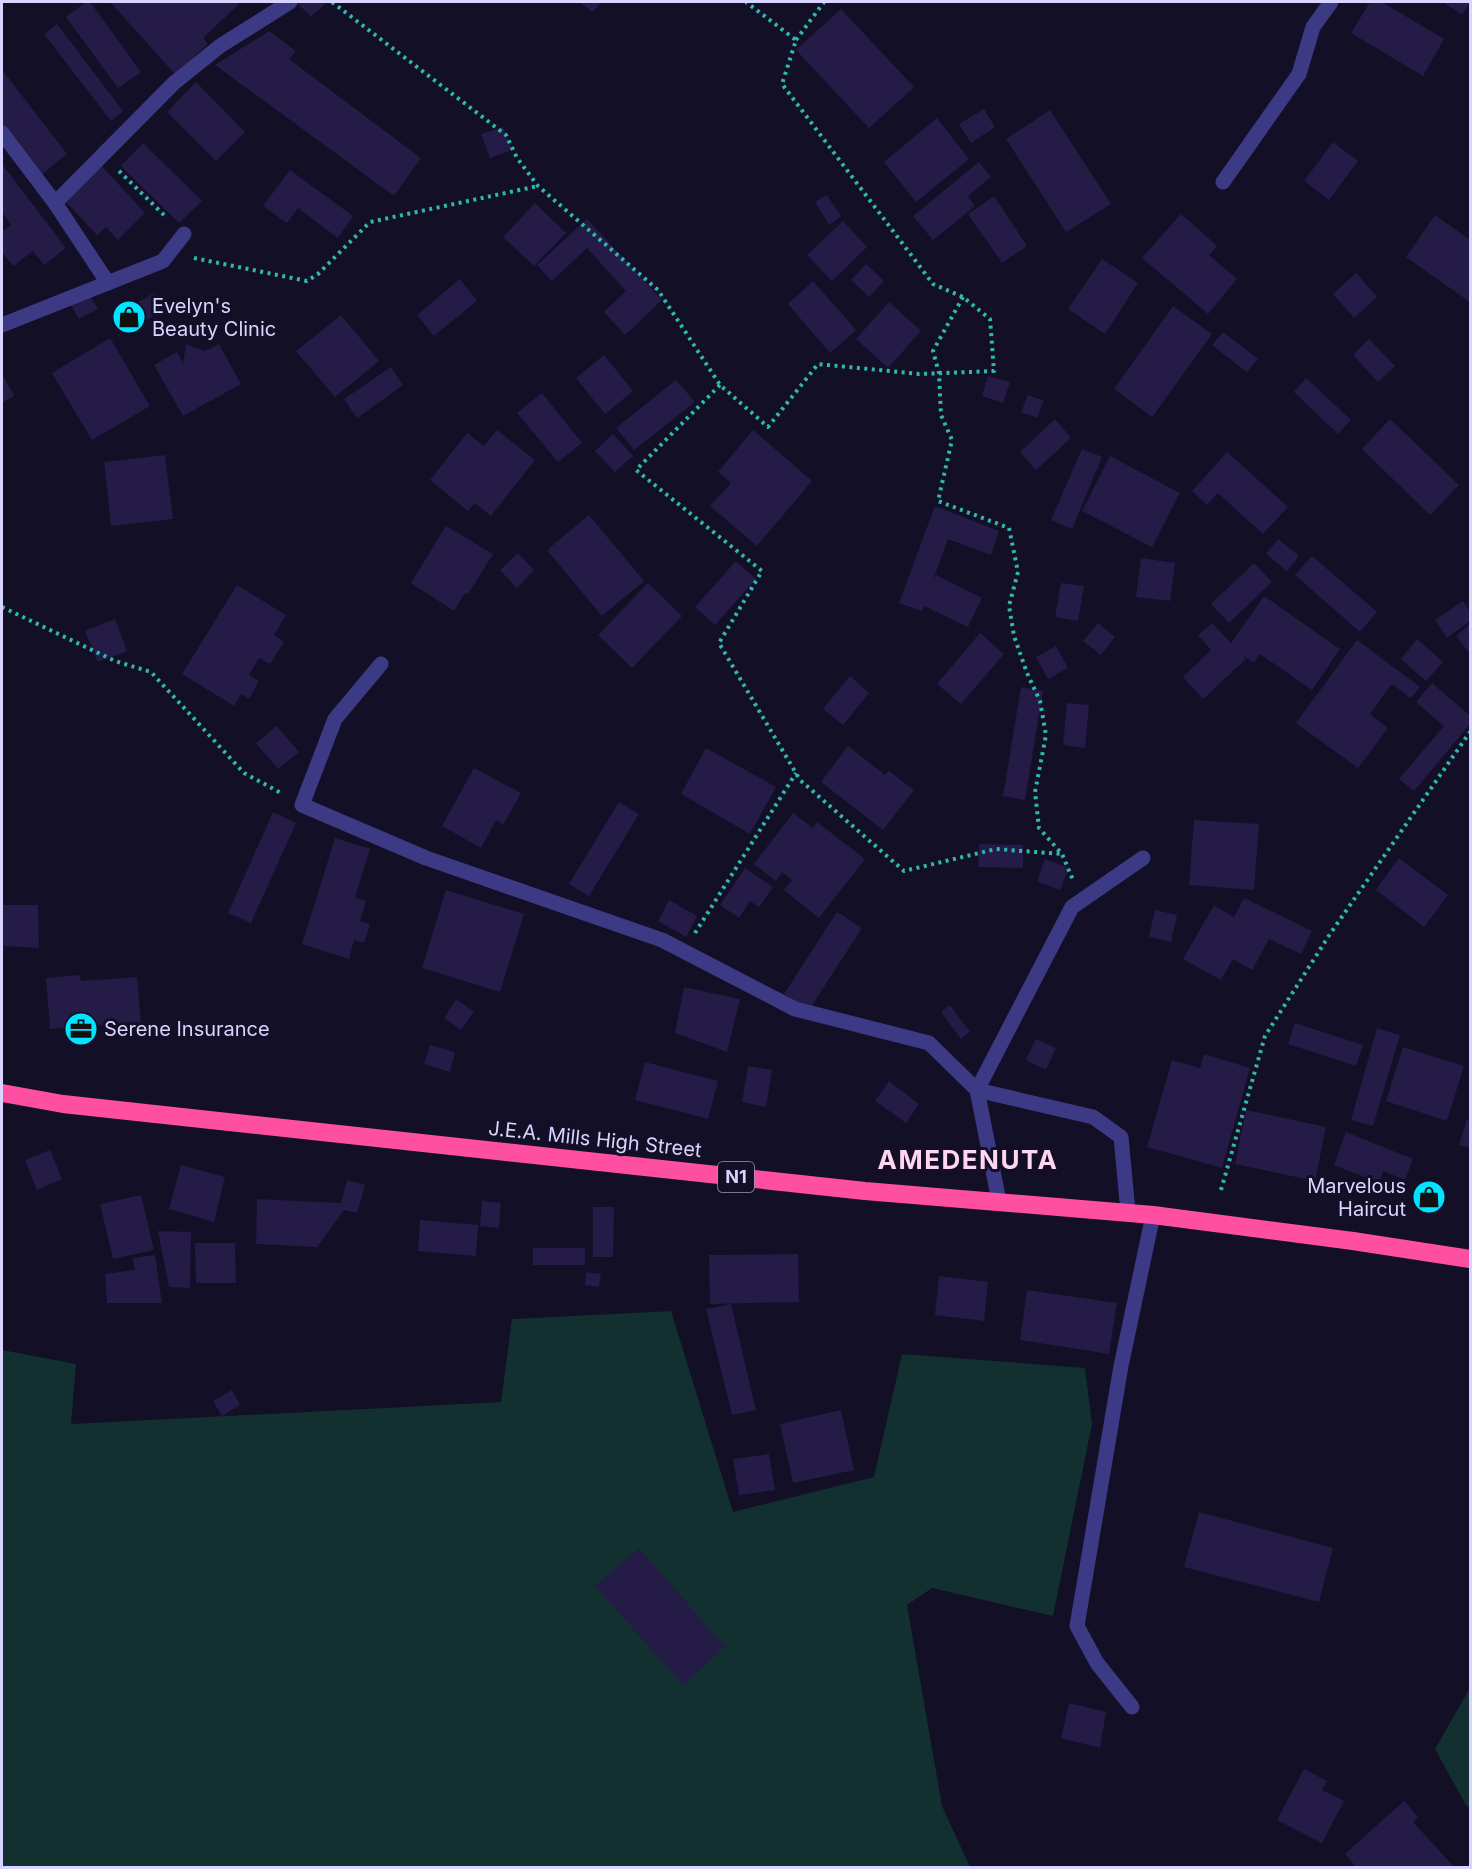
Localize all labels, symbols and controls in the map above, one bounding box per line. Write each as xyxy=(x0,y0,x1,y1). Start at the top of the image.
place label: Evelyn's Beauty Clinic xyxy=(152,294,276,341)
shop icon: Evelyn's Beauty Clinic xyxy=(111,299,147,335)
office icon: Serene Insurance xyxy=(63,1011,99,1047)
place label: Serene Insurance xyxy=(104,1017,270,1041)
street label: J.E.A. Mills High Street xyxy=(487,1116,703,1162)
district label: AMEDENUTA xyxy=(878,1144,1058,1175)
road number: N1 xyxy=(718,1162,754,1192)
place label: Marvelous Haircut xyxy=(1307,1174,1406,1221)
shop icon: Marvelous Haircut xyxy=(1411,1179,1447,1215)

